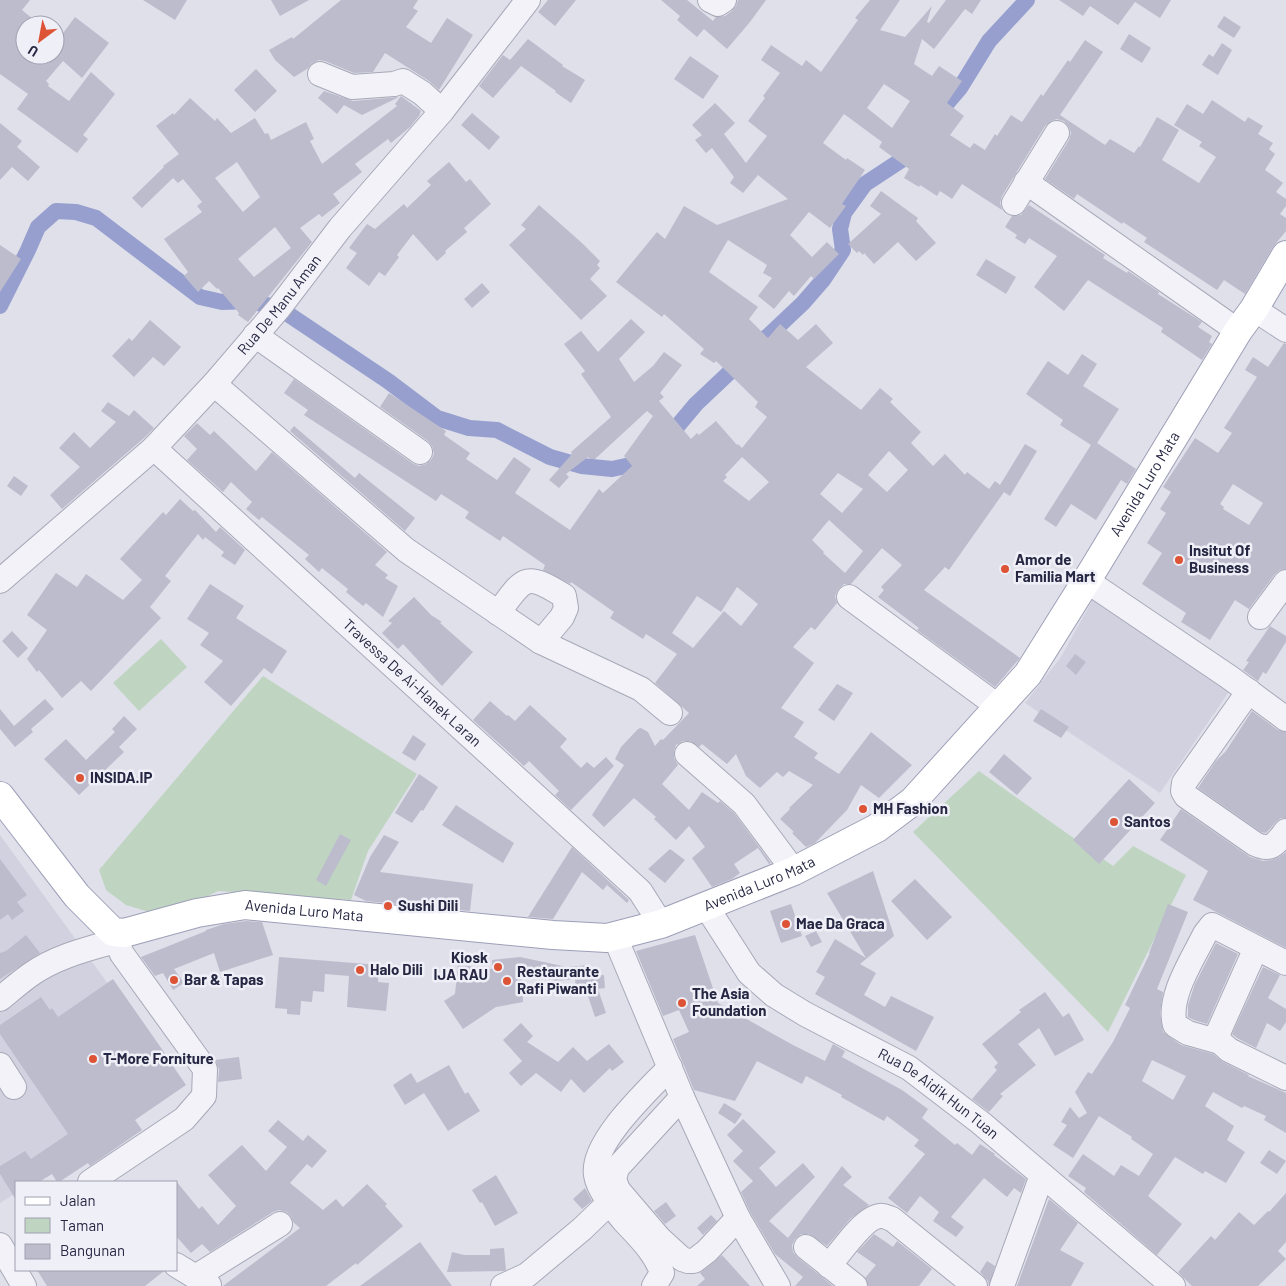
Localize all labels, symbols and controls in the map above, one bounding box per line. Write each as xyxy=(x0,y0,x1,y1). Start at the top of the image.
north arrow xyxy=(15,15,65,65)
text: U xyxy=(24,42,41,61)
street label: Rua De Manu Aman xyxy=(233,251,324,358)
street label: Avenida Luro Mata xyxy=(1106,428,1183,539)
place label: Insitut Of Business xyxy=(1189,541,1250,576)
place label: Amor de Familia Mart xyxy=(1015,550,1096,585)
marker: Insitut Of Business xyxy=(1173,554,1185,566)
marker: Amor de Familia Mart xyxy=(999,563,1011,575)
street label: Travessa De Ai-Hanek Laran xyxy=(340,615,486,750)
place label: INSIDA.IP xyxy=(90,768,153,786)
marker: INSIDA.IP xyxy=(74,772,86,784)
place label: MH Fashion xyxy=(873,799,948,817)
marker: MH Fashion xyxy=(857,803,869,815)
place label: Santos xyxy=(1124,812,1171,830)
marker: Santos xyxy=(1108,816,1120,828)
street label: Avenida Luro Mata xyxy=(701,852,818,914)
street label: Avenida Luro Mata xyxy=(244,895,364,924)
place label: Sushi Dili xyxy=(398,896,458,914)
marker: Sushi Dili xyxy=(382,900,394,912)
place label: Mae Da Graca xyxy=(796,914,885,932)
marker: Mae Da Graca xyxy=(780,918,792,930)
place label: Kiosk IJA RAU xyxy=(434,948,488,983)
place label: Halo Dili xyxy=(370,960,423,978)
marker: Kiosk IJA RAU xyxy=(492,961,504,973)
place label: Restaurante Rafi Piwanti xyxy=(517,962,599,997)
marker: Halo Dili xyxy=(354,964,366,976)
place label: Bar & Tapas xyxy=(184,970,264,988)
marker: Bar & Tapas xyxy=(168,974,180,986)
marker: Restaurante Rafi Piwanti xyxy=(501,975,513,987)
place label: The Asia Foundation xyxy=(692,984,767,1019)
marker: The Asia Foundation xyxy=(676,997,688,1009)
street label: Rua De Aidik Hun Tuan xyxy=(875,1044,1003,1142)
place label: T-More Forniture xyxy=(103,1049,214,1067)
marker: T-More Forniture xyxy=(87,1053,99,1065)
legend xyxy=(15,1181,178,1271)
text: Jalan xyxy=(60,1191,96,1209)
text: Taman xyxy=(60,1216,104,1234)
text: Bangunan xyxy=(60,1241,125,1259)

